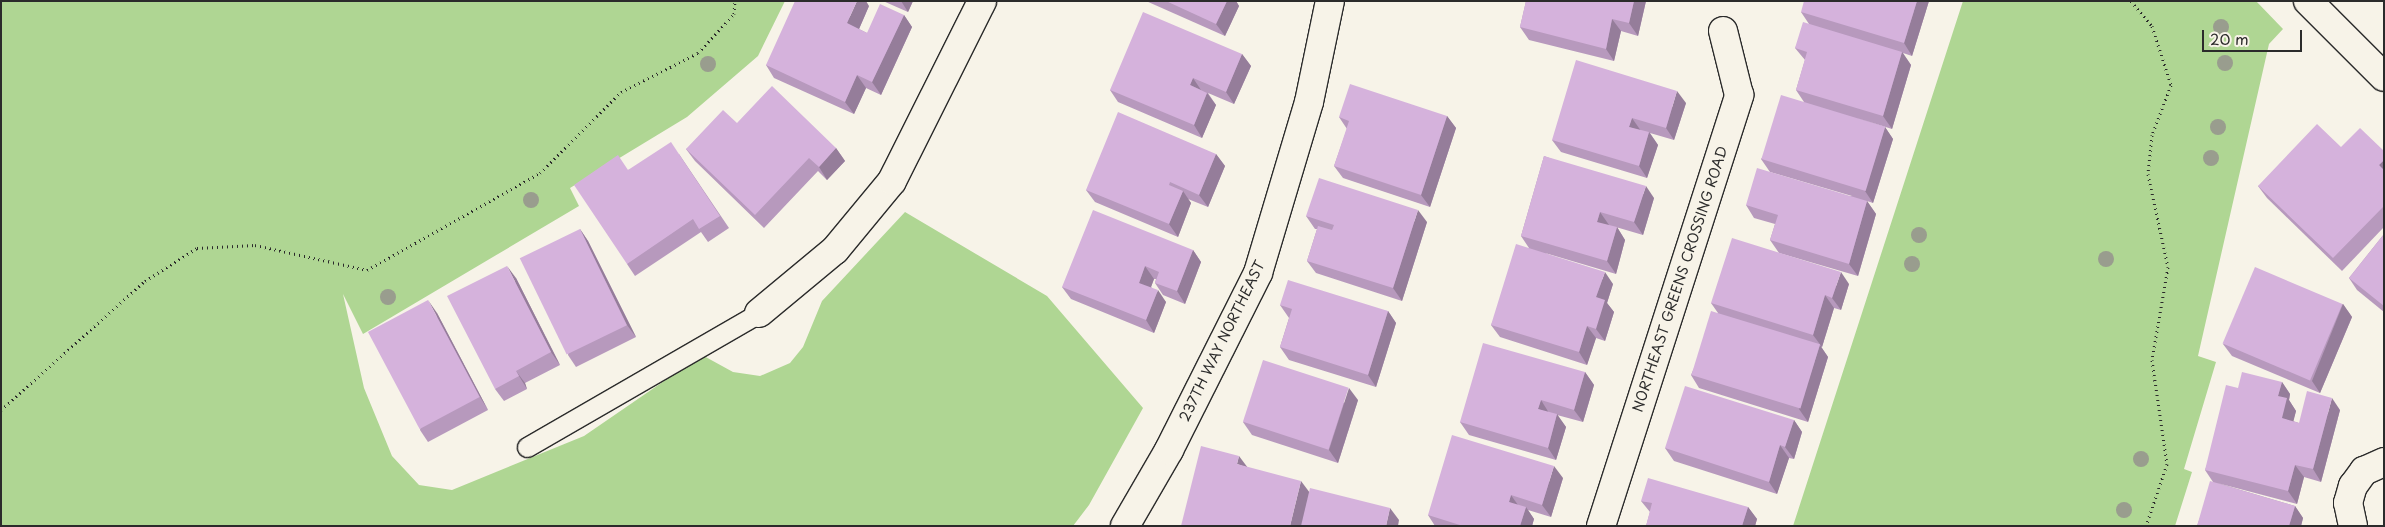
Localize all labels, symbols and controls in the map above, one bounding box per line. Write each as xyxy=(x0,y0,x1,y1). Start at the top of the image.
scale bar xyxy=(2205,20,2305,52)
text: 20 m xyxy=(2210,27,2249,50)
street label: NORTHEAST GREENS CROSSING ROAD xyxy=(1629,143,1731,415)
street label: 237TH WAY NORTHEAST xyxy=(1175,257,1269,425)

